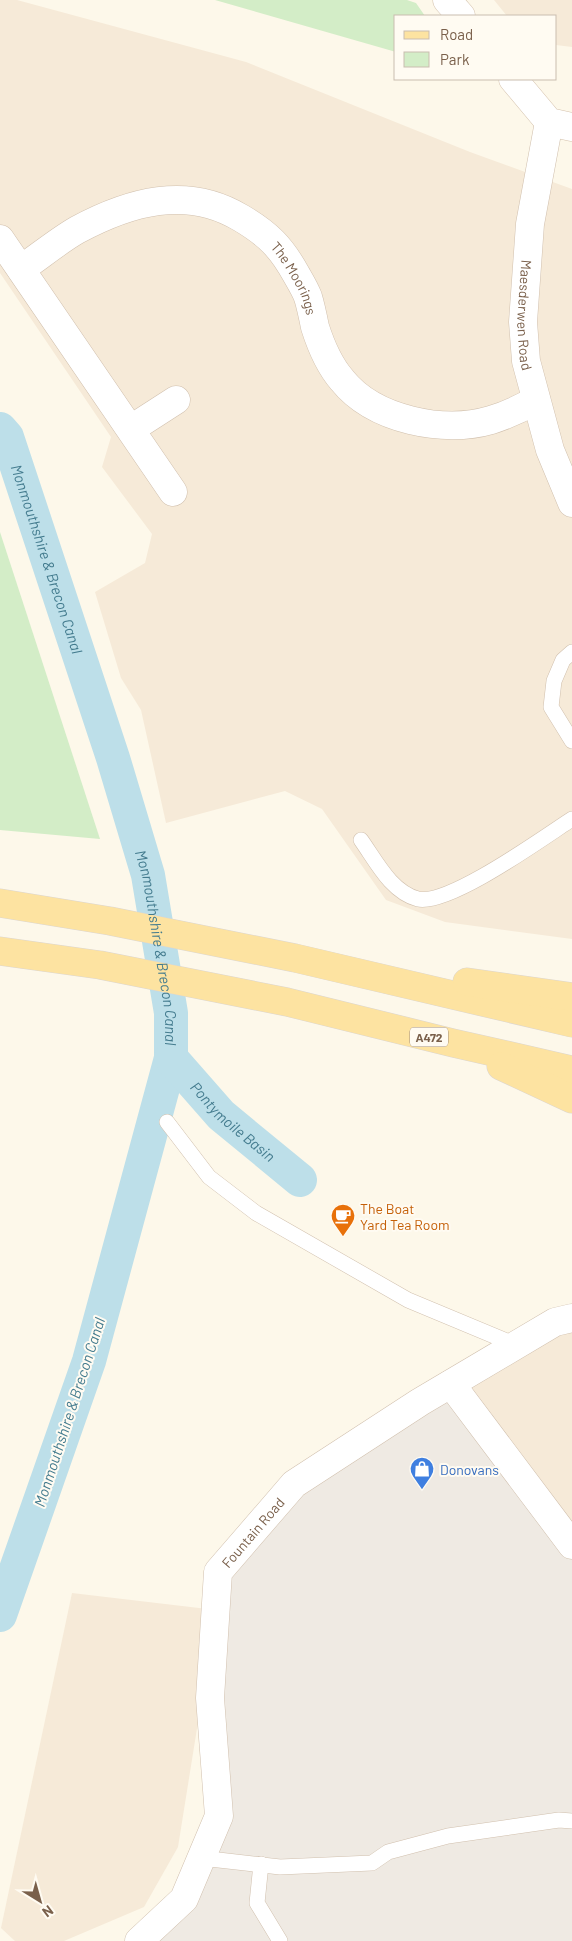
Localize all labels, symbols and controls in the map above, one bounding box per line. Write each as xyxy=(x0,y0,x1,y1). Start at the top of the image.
legend xyxy=(394,15,557,80)
text: Road xyxy=(440,25,473,43)
text: Park xyxy=(440,50,470,68)
street label: The Moorings xyxy=(268,238,321,317)
street label: Maesderwen Road xyxy=(514,259,537,372)
water label: Monmouthshire & Brecon Canal xyxy=(8,462,87,656)
water label: Monmouthshire & Brecon Canal xyxy=(132,848,180,1046)
road number: A472 xyxy=(410,1028,448,1046)
water label: Pontymoile Basin xyxy=(187,1078,279,1165)
place label: The Boat Yard Tea Room xyxy=(360,1200,450,1233)
cafe icon: The Boat Yard Tea Room xyxy=(330,1203,356,1237)
water label: Monmouthshire & Brecon Canal xyxy=(30,1314,108,1509)
shop icon: Donovans xyxy=(409,1456,435,1490)
place label: Donovans xyxy=(440,1461,499,1478)
street label: Fountain Road xyxy=(218,1493,287,1571)
north arrow xyxy=(15,1876,65,1926)
text: N xyxy=(39,1902,57,1921)

